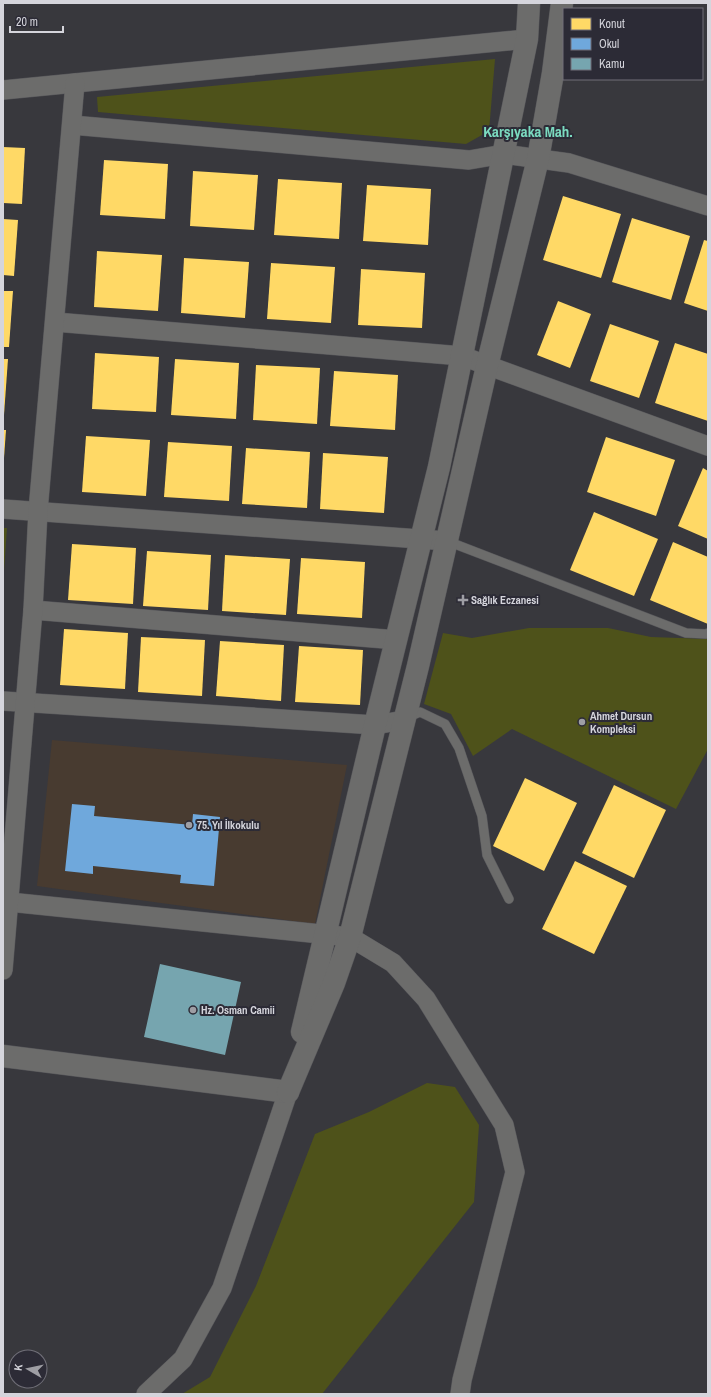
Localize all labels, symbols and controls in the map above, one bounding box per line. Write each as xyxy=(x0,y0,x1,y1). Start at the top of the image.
scale bar xyxy=(10,8,63,34)
legend xyxy=(563,8,703,80)
text: 20 m xyxy=(16,14,38,30)
text: Konut xyxy=(599,16,625,32)
text: Okul xyxy=(599,36,619,52)
text: Kamu xyxy=(599,56,625,72)
district label: Karşıyaka Mah. xyxy=(483,121,573,142)
place label: Sağlık Eczanesi xyxy=(471,593,539,607)
marker: Sağlık Eczanesi xyxy=(458,595,468,605)
place label: Ahmet Dursun Kompleksi xyxy=(590,709,652,736)
marker: Ahmet Dursun Kompleksi xyxy=(577,717,587,727)
place label: 75. Yıl İlkokulu xyxy=(197,818,259,832)
marker: 75. Yıl İlkokulu xyxy=(184,820,194,830)
place label: Hz. Osman Camii xyxy=(201,1003,275,1017)
marker: Hz. Osman Camii xyxy=(188,1005,198,1015)
north arrow xyxy=(8,1349,48,1389)
text: K xyxy=(11,1363,26,1372)

